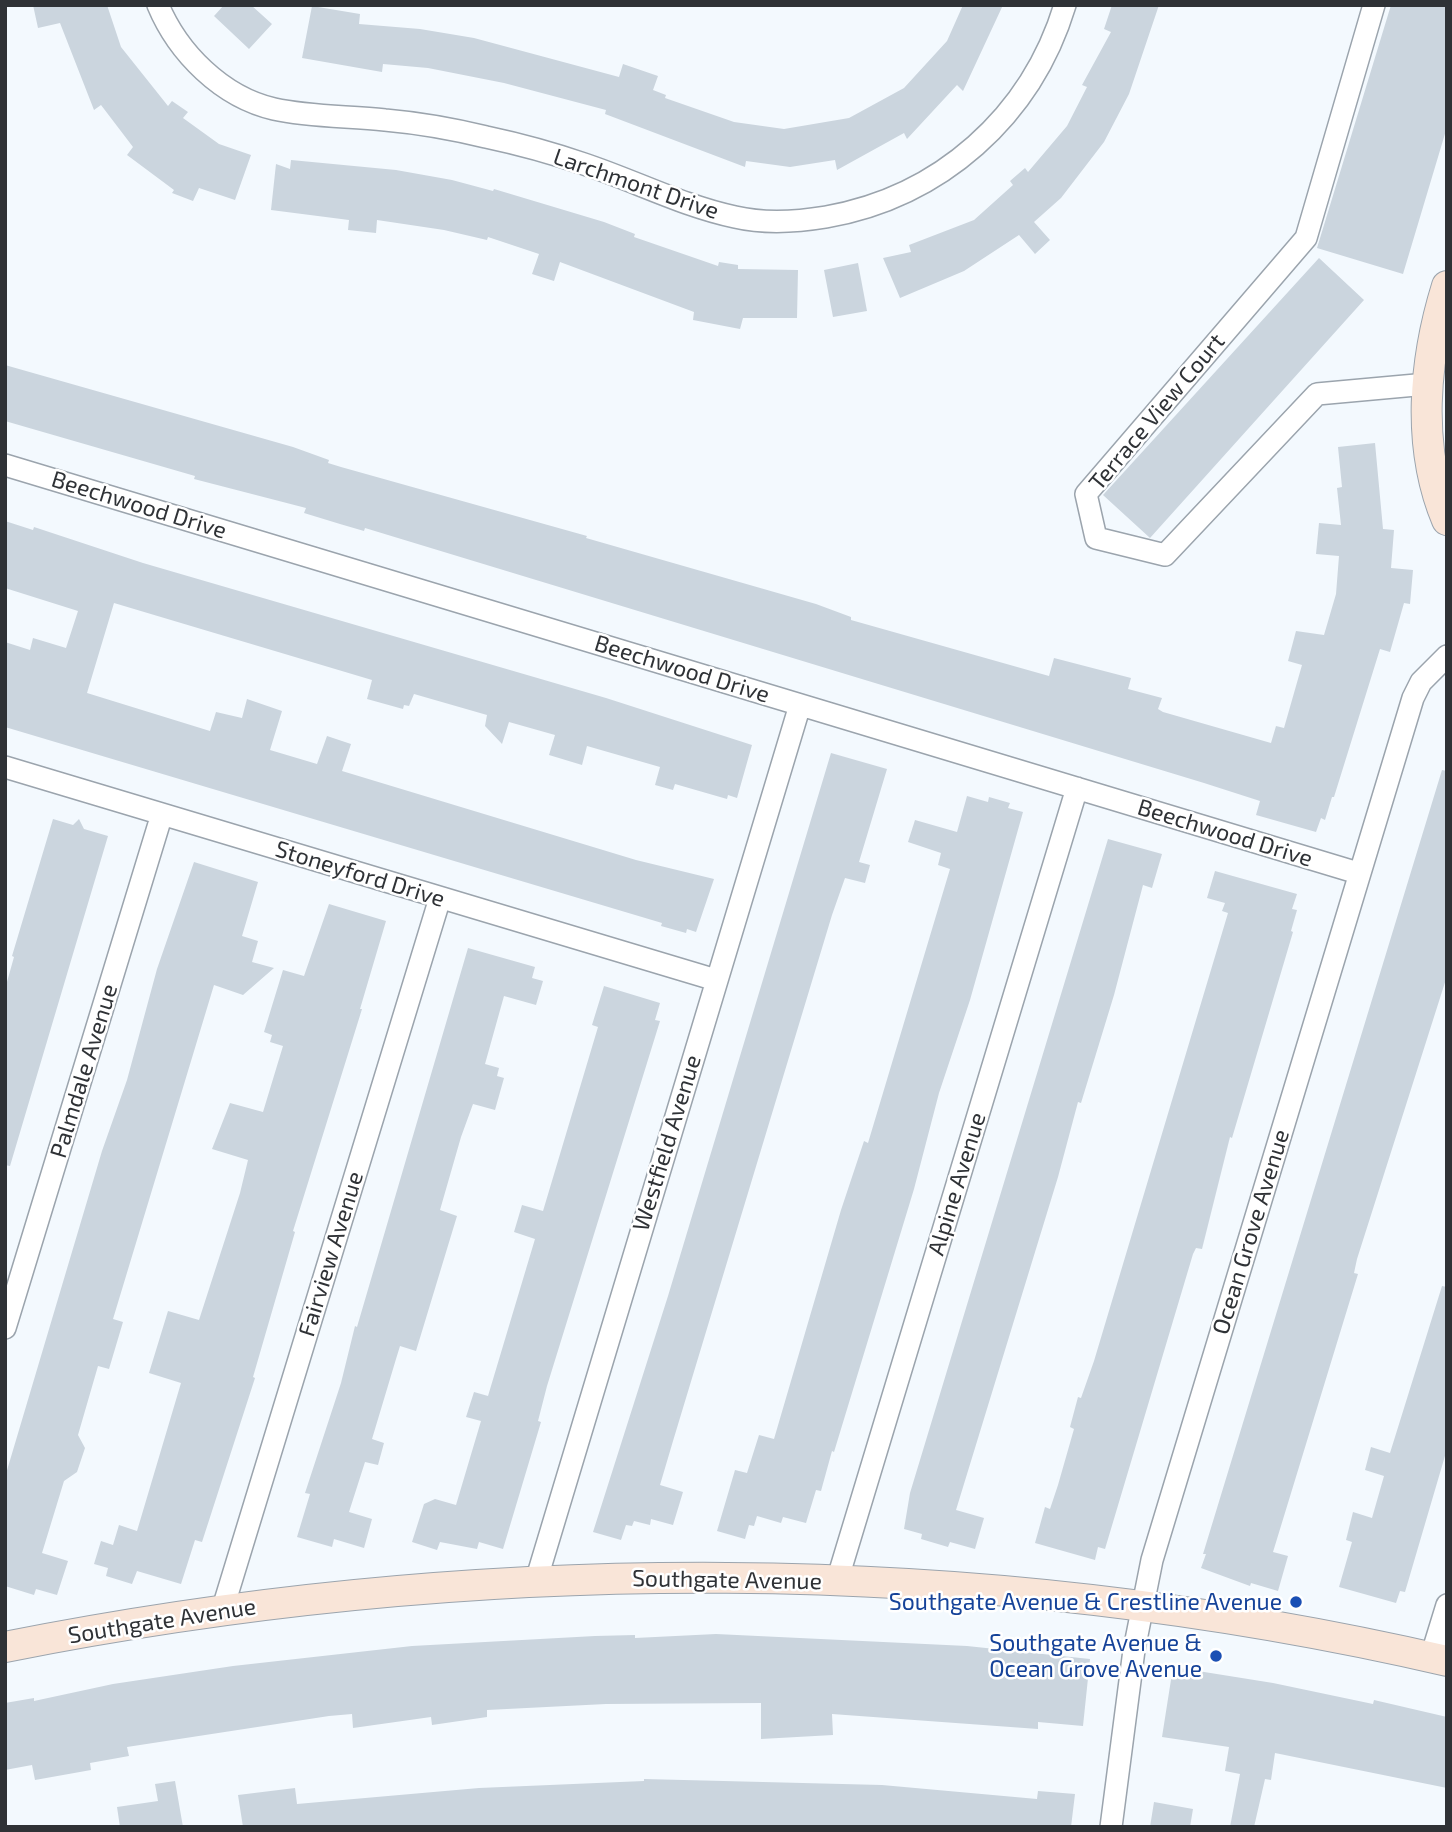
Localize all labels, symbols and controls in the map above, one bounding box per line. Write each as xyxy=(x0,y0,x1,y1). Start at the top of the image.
street label: Larchmont Drive xyxy=(550,143,722,225)
street label: Terrace View Court xyxy=(1083,328,1231,496)
street label: Beechwood Drive xyxy=(48,465,230,545)
street label: Beechwood Drive xyxy=(591,629,773,709)
street label: Beechwood Drive xyxy=(1134,793,1316,873)
street label: Stoneyford Drive xyxy=(272,835,448,913)
street label: Palmdale Avenue xyxy=(44,981,124,1161)
street label: Westfield Avenue xyxy=(627,1052,707,1234)
street label: Alpine Avenue xyxy=(922,1109,992,1259)
street label: Ocean Grove Avenue xyxy=(1207,1126,1295,1338)
street label: Fairview Avenue xyxy=(293,1168,369,1340)
street label: Southgate Avenue xyxy=(632,1565,822,1595)
place label: Southgate Avenue & Crestline Avenue xyxy=(889,1588,1282,1616)
street label: Southgate Avenue xyxy=(66,1593,258,1649)
marker: Southgate Avenue & Crestline Avenue xyxy=(1288,1594,1304,1610)
place label: Southgate Avenue & Ocean Grove Avenue xyxy=(989,1629,1202,1683)
marker: Southgate Avenue & Ocean Grove Avenue xyxy=(1208,1648,1224,1664)

